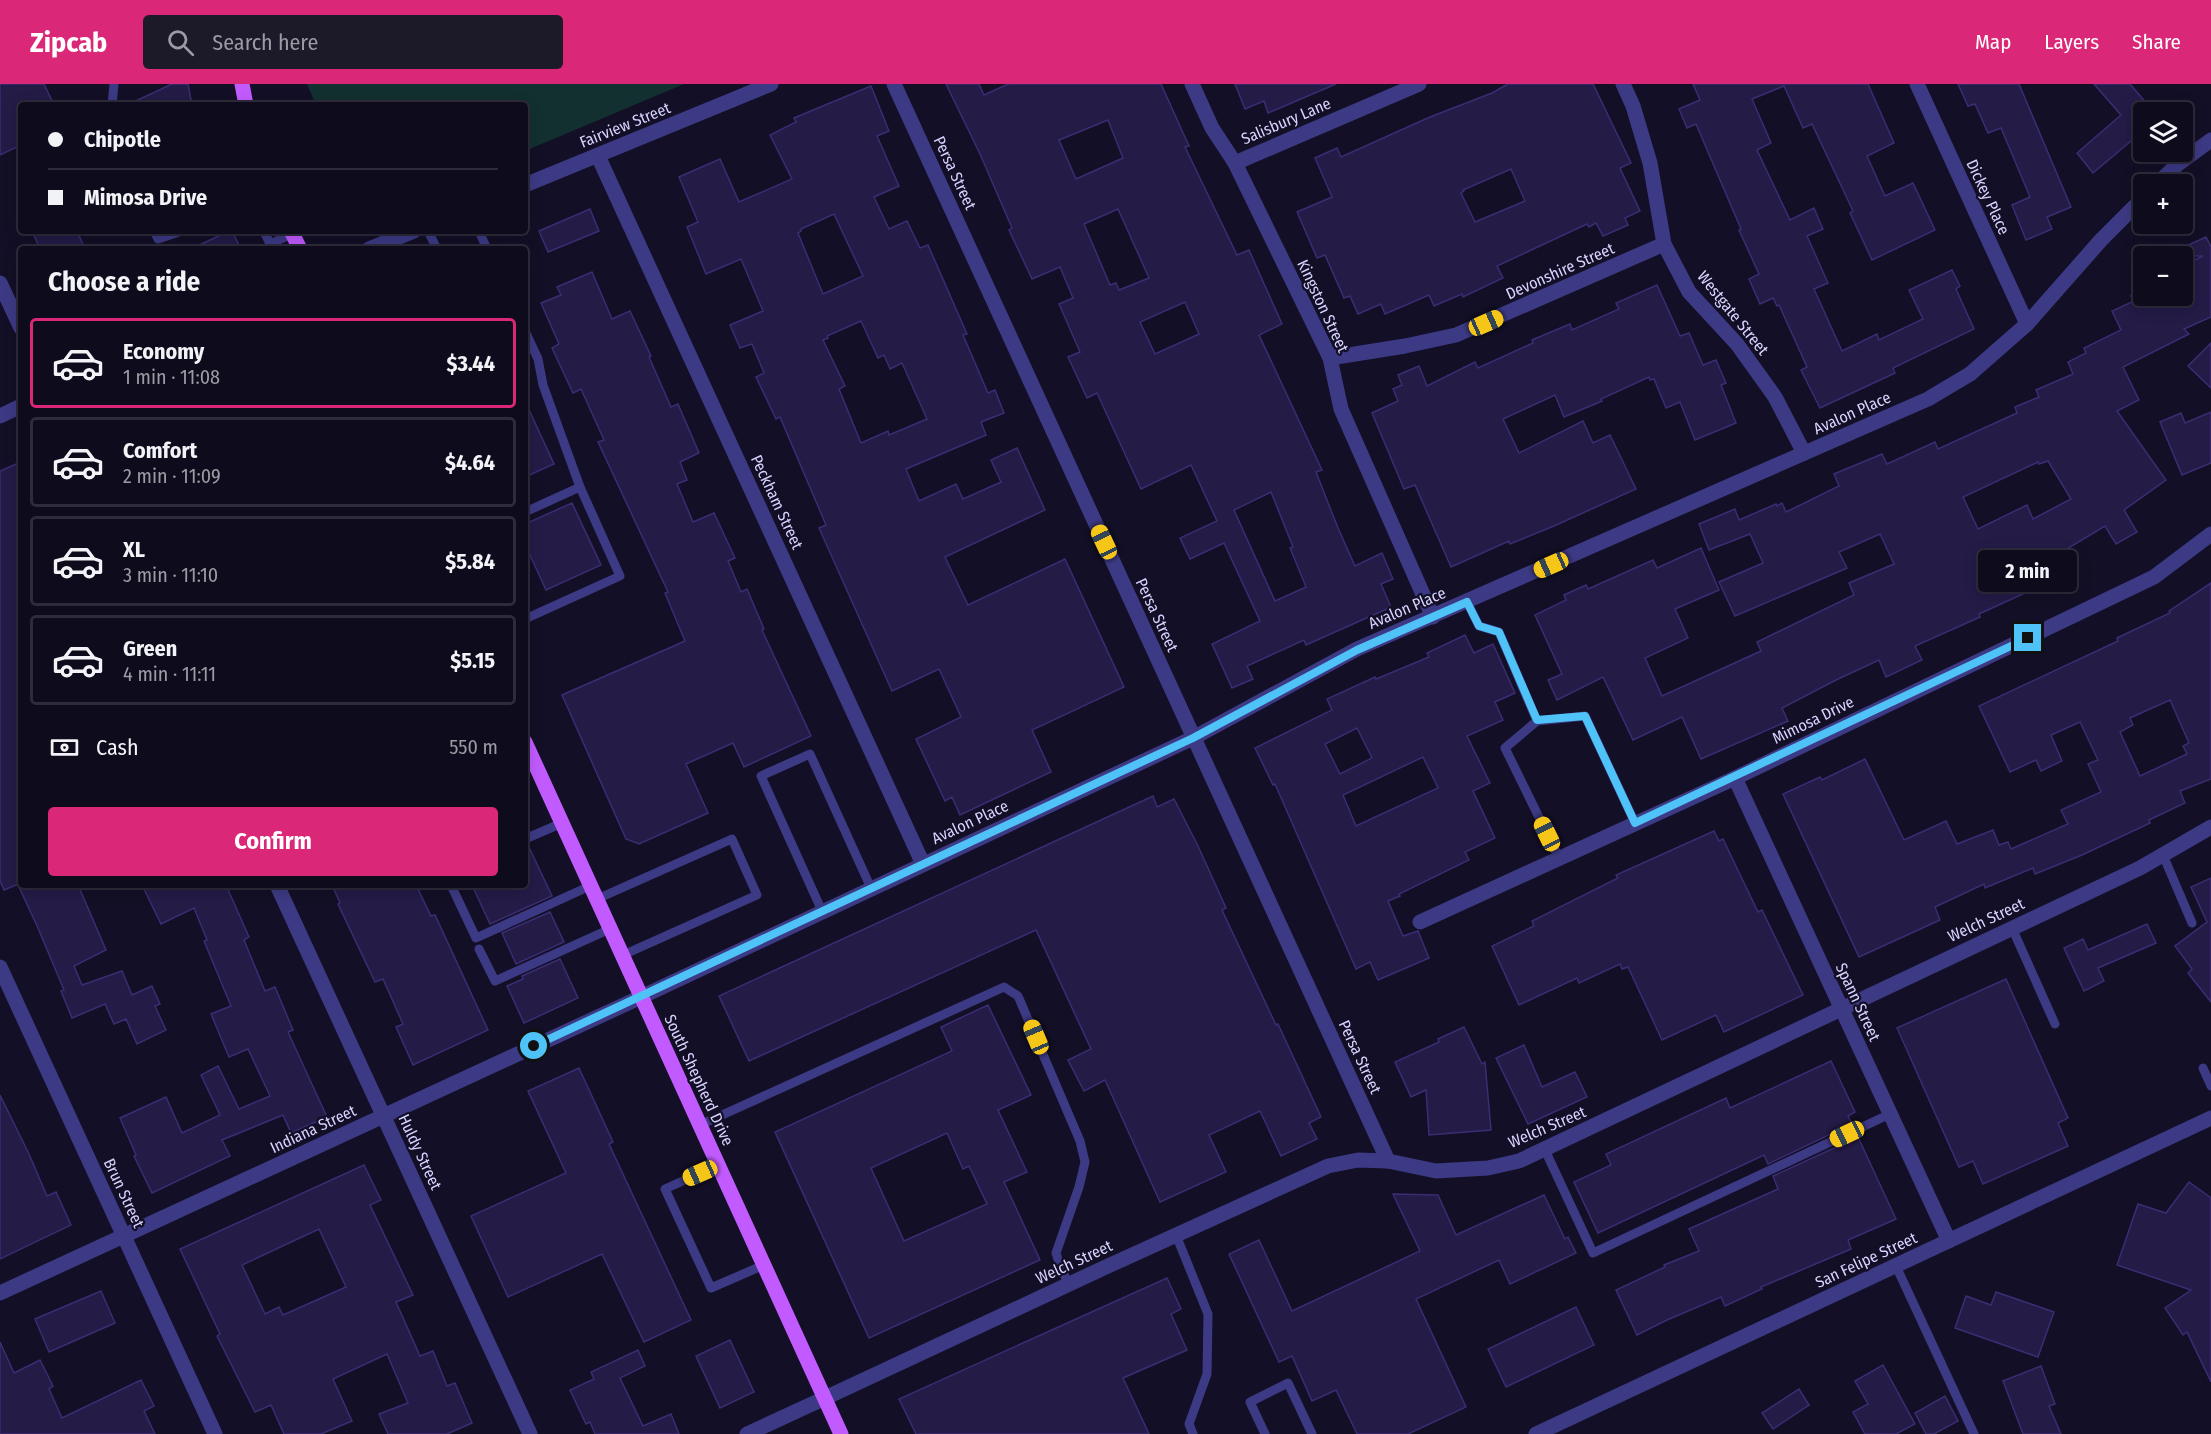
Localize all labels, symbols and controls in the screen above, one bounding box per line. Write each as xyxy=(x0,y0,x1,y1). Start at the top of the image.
search box xyxy=(143,15,563,69)
text: Zipcab xyxy=(30,26,107,59)
icon: search xyxy=(164,26,197,59)
text: Search here xyxy=(212,29,318,56)
text: Map xyxy=(1975,29,2011,55)
text: Layers xyxy=(2044,29,2099,55)
text: Share xyxy=(2132,29,2181,55)
street label: Salisbury Lane xyxy=(1238,94,1334,148)
street label: Fairview Street xyxy=(577,98,674,152)
map controls xyxy=(2133,102,2193,306)
button: layers xyxy=(2133,102,2193,162)
text: Chipotle xyxy=(84,126,161,153)
street label: Persa Street xyxy=(930,133,981,213)
street label: Dickey Place xyxy=(1962,156,2014,238)
button: + xyxy=(2133,174,2193,234)
text: Mimosa Drive xyxy=(84,184,207,211)
street label: Devonshire Street xyxy=(1503,238,1618,303)
button: − xyxy=(2133,246,2193,306)
street label: Kingston Street xyxy=(1293,257,1353,356)
text: Choose a ride xyxy=(48,266,200,298)
street label: Westgate Street xyxy=(1693,267,1773,359)
car xyxy=(1466,307,1506,339)
icon: car xyxy=(51,336,105,390)
text: Economy xyxy=(123,338,204,365)
text: $3.44 xyxy=(446,350,495,377)
text: 1 min · 11:08 xyxy=(123,365,220,389)
street label: Avalon Place xyxy=(1811,388,1894,438)
icon: car xyxy=(51,435,105,489)
text: Comfort xyxy=(123,437,197,464)
text: $4.64 xyxy=(445,449,495,476)
street label: Peckham Street xyxy=(747,452,807,553)
text: 2 min · 11:09 xyxy=(123,464,221,488)
car xyxy=(1088,522,1120,562)
icon: car xyxy=(51,534,105,588)
text: XL xyxy=(123,536,145,563)
text: $5.84 xyxy=(445,548,495,575)
car xyxy=(1531,549,1571,581)
callout: 2 min xyxy=(1978,551,2078,593)
text: 2 min xyxy=(2005,559,2050,583)
text: 3 min · 11:10 xyxy=(123,563,218,587)
street label: Persa Street xyxy=(1132,575,1183,655)
street label: Avalon Place xyxy=(1365,583,1449,633)
route end xyxy=(2014,624,2041,651)
icon: car xyxy=(51,633,105,687)
text: Green xyxy=(123,635,177,662)
text: $5.15 xyxy=(450,647,495,674)
text: 4 min · 11:11 xyxy=(123,662,216,686)
street label: Mimosa Drive xyxy=(1769,692,1857,748)
icon: cash xyxy=(48,731,81,764)
text: Cash xyxy=(96,734,139,761)
text: 550 m xyxy=(449,735,498,759)
street label: Avalon Place xyxy=(929,796,1011,848)
button: Confirm xyxy=(48,807,498,876)
car xyxy=(1531,814,1563,854)
street label: Welch Street xyxy=(1945,894,2028,946)
street label: Spann Street xyxy=(1832,960,1885,1045)
street label: South Shepherd Drive xyxy=(660,1011,738,1149)
car xyxy=(1021,1017,1051,1057)
street label: Persa Street xyxy=(1335,1017,1386,1097)
route start xyxy=(520,1032,547,1059)
street label: Indiana Street xyxy=(267,1101,360,1157)
street label: Welch Street xyxy=(1505,1102,1589,1152)
street label: Huldy Street xyxy=(394,1111,446,1193)
car xyxy=(1827,1118,1867,1150)
street label: Brun Street xyxy=(100,1155,149,1231)
car xyxy=(680,1157,720,1189)
street label: San Felipe Street xyxy=(1812,1228,1921,1292)
street label: Welch Street xyxy=(1033,1236,1116,1288)

